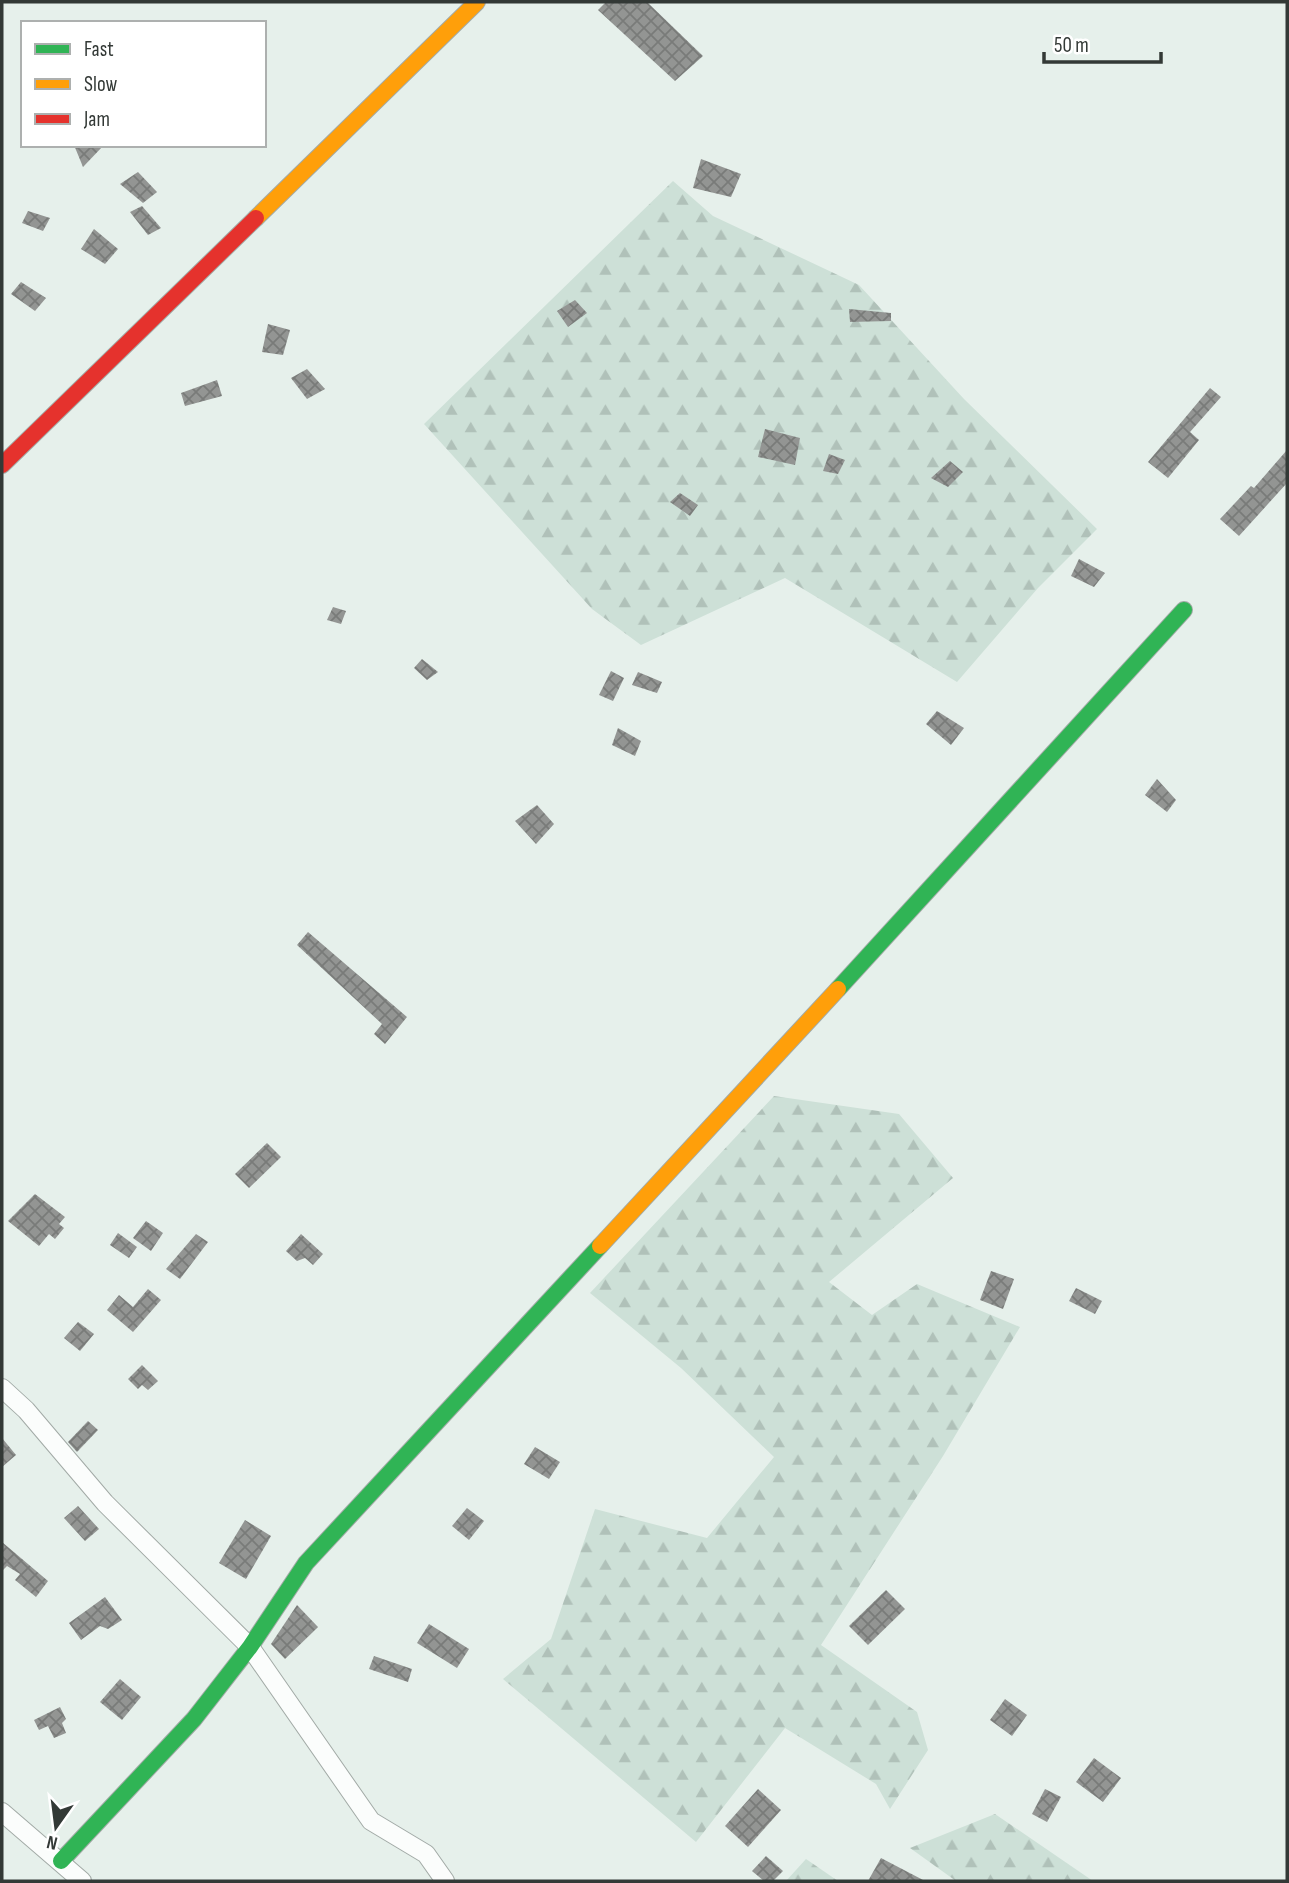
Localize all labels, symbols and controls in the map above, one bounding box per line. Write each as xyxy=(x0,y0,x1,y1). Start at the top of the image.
legend xyxy=(21,21,266,147)
scale bar xyxy=(1044,21,1161,65)
text: 50 m xyxy=(1054,33,1089,58)
text: Fast xyxy=(84,37,114,62)
text: Slow xyxy=(84,72,118,97)
text: Jam xyxy=(83,107,110,132)
north arrow xyxy=(21,1792,91,1862)
text: N xyxy=(45,1830,60,1854)

